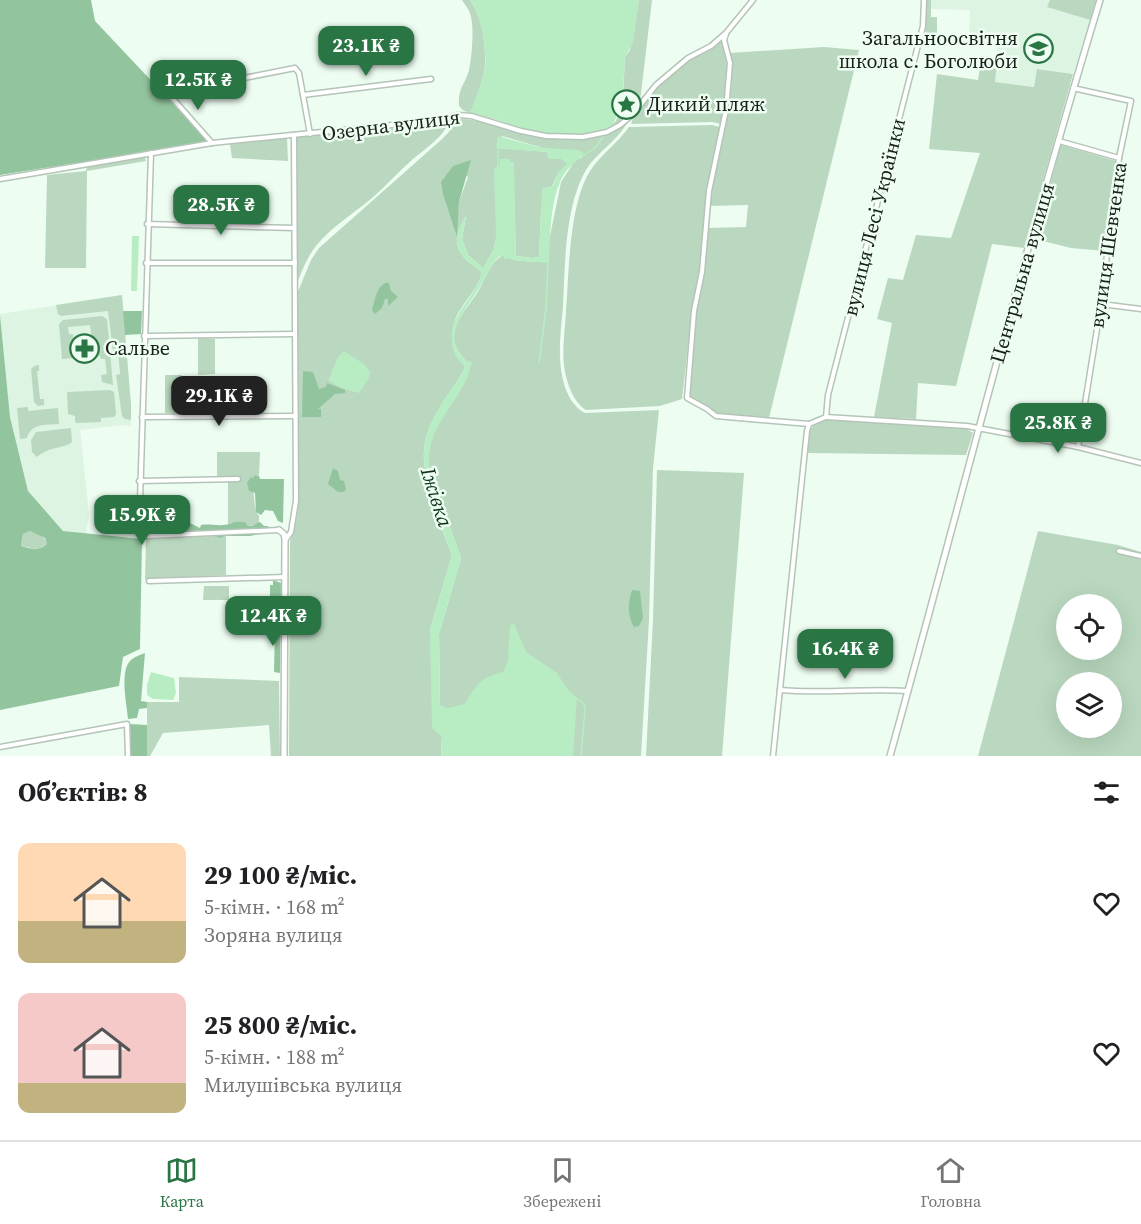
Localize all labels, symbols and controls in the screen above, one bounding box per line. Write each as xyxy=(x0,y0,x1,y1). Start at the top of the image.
place label: Загальноосвітня школа с. Боголюби xyxy=(839,24,1018,75)
pin: 23.1K ₴ xyxy=(311,26,421,77)
text: 23.1K ₴ xyxy=(332,31,400,59)
school or university icon: Загальноосвітня школа с. Боголюби xyxy=(1023,33,1055,65)
pin: 12.5K ₴ xyxy=(143,60,253,111)
text: 12.5K ₴ xyxy=(164,65,232,93)
place icon: Дикий пляж xyxy=(610,88,642,120)
place label: Дикий пляж xyxy=(647,90,765,118)
street label: Озерна вулиця xyxy=(320,103,462,147)
street label: вулиця Лесі Українки xyxy=(836,115,912,319)
street label: вулиця Шевченка xyxy=(1082,159,1134,330)
street label: Центральна вулиця xyxy=(983,180,1061,366)
pin: 28.5K ₴ xyxy=(166,185,276,236)
text: 28.5K ₴ xyxy=(187,190,255,218)
pharmacy icon: Сальве xyxy=(68,332,100,364)
place label: Сальве xyxy=(105,334,170,362)
pin: 29.1K ₴ xyxy=(164,376,274,427)
text: 29.1K ₴ xyxy=(185,381,253,409)
pin: 25.8K ₴ xyxy=(1003,403,1113,454)
text: 25.8K ₴ xyxy=(1024,408,1092,436)
water label: Іжівка xyxy=(413,462,460,531)
pin: 15.9K ₴ xyxy=(87,495,197,546)
text: 15.9K ₴ xyxy=(108,500,176,528)
map controls xyxy=(1056,594,1122,738)
button: locate xyxy=(1056,594,1122,660)
pin: 12.4K ₴ xyxy=(218,596,328,647)
text: 12.4K ₴ xyxy=(239,601,307,629)
pin: 16.4K ₴ xyxy=(790,629,900,680)
text: 16.4K ₴ xyxy=(811,634,879,662)
button: layers xyxy=(1056,672,1122,738)
text: Об’єктів: 8 xyxy=(18,774,148,810)
icon: filters xyxy=(1090,776,1123,809)
text: 29 100 ₴/міс. xyxy=(204,857,357,893)
icon: home xyxy=(66,867,138,939)
icon: heart xyxy=(1090,887,1123,920)
text: 5-кімн. · 168 m² xyxy=(204,893,345,921)
text: Зоряна вулиця xyxy=(204,921,343,949)
text: 25 800 ₴/міс. xyxy=(204,1007,357,1043)
icon: home xyxy=(66,1017,138,1089)
icon: heart xyxy=(1090,1037,1123,1070)
text: 5-кімн. · 188 m² xyxy=(204,1043,345,1071)
text: Милушівська вулиця xyxy=(204,1071,402,1099)
tab: Карта xyxy=(160,1154,204,1212)
tab: Збережені xyxy=(523,1154,601,1212)
tab: Головна xyxy=(921,1154,981,1212)

